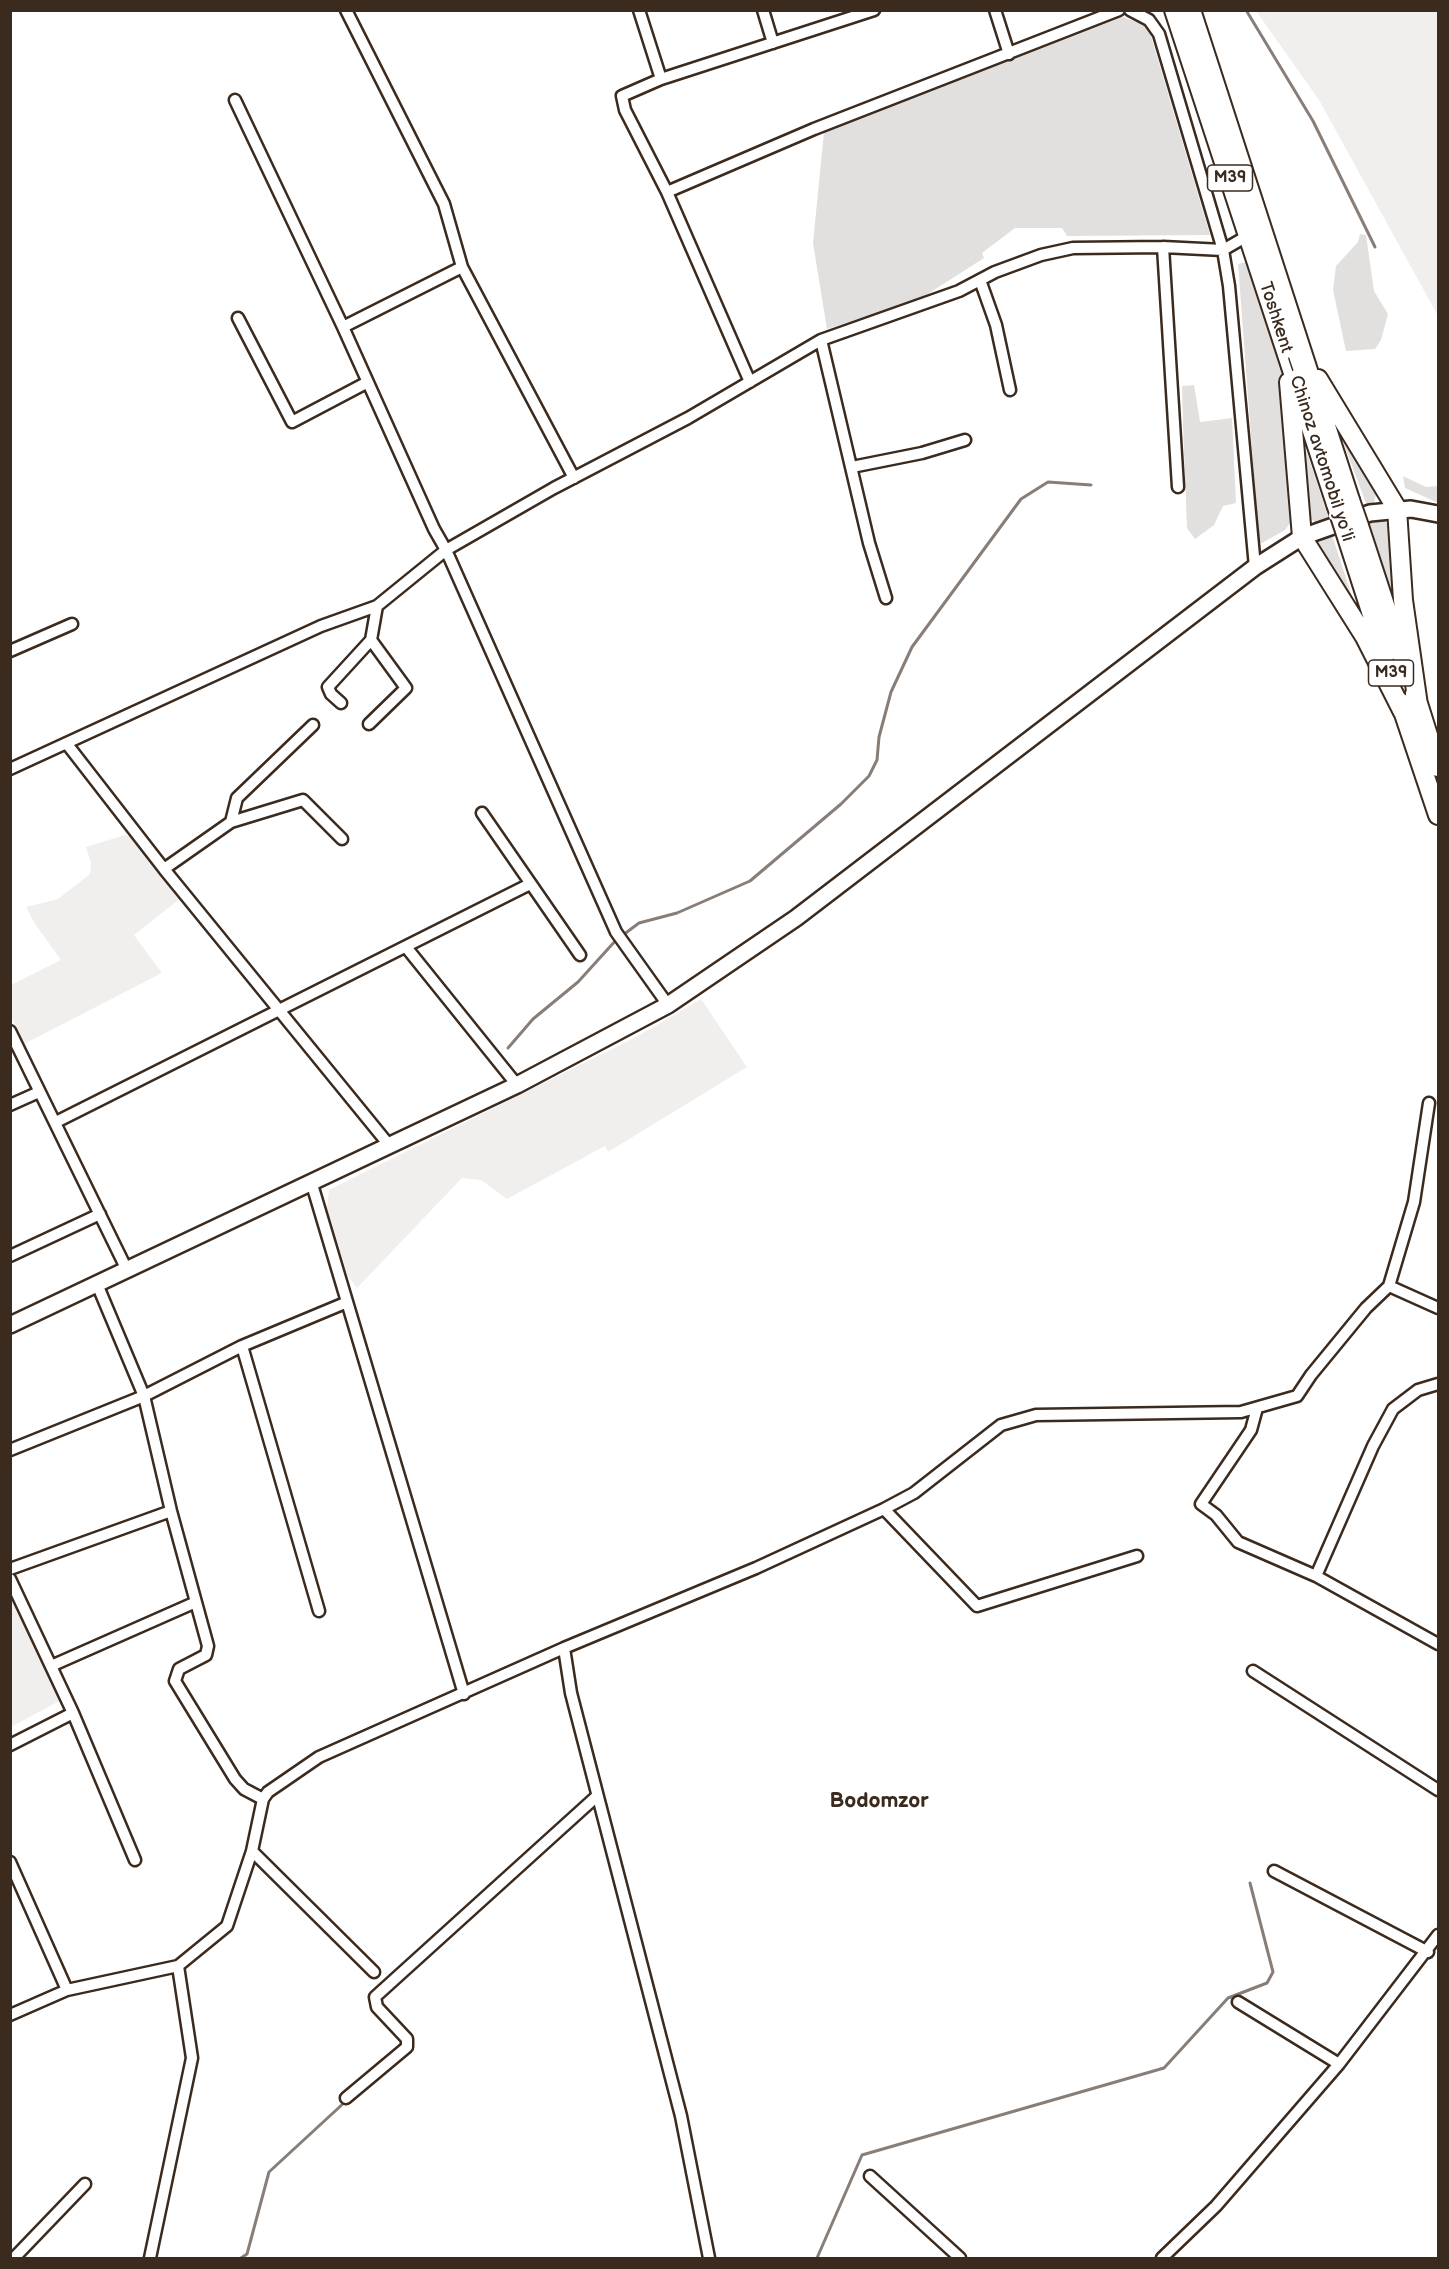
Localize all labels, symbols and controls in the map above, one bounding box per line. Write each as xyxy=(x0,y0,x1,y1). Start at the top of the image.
road number: M39 xyxy=(1208,165,1252,191)
street label: Toshkent — Chinoz avtomobil yoʻli xyxy=(1254,280,1358,544)
road number: M39 xyxy=(1368,660,1414,686)
district label: Bodomzor xyxy=(829,1789,929,1815)

